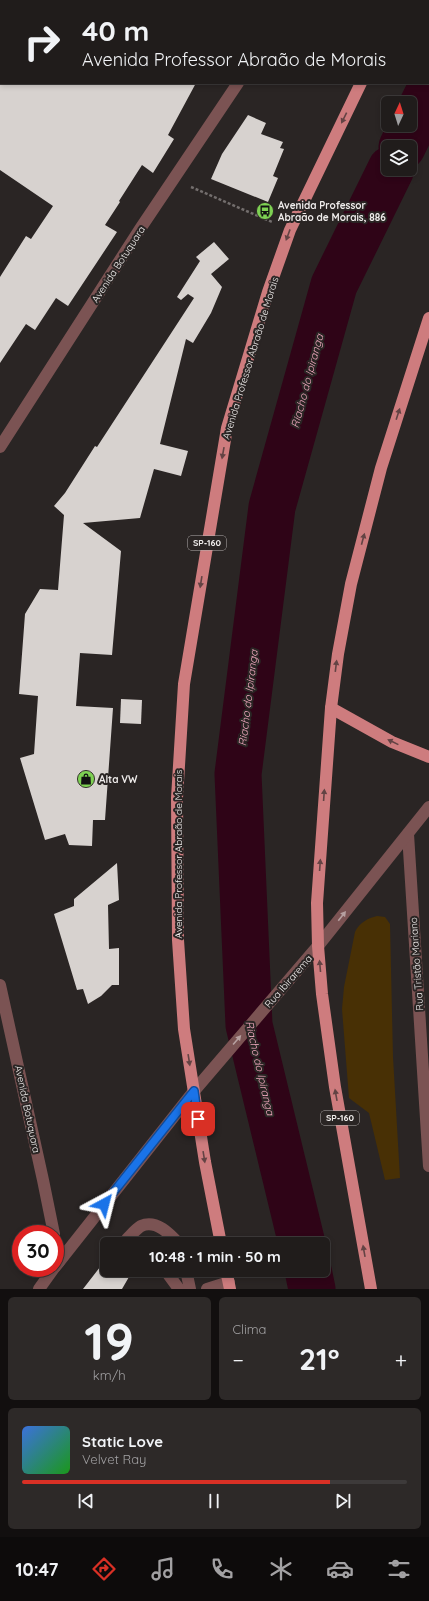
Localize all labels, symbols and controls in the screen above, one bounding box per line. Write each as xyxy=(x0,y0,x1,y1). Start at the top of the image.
text: 40 m xyxy=(82,13,149,48)
icon: right xyxy=(16,16,68,68)
text: Avenida Professor Abraão de Morais xyxy=(82,48,386,71)
north arrow xyxy=(381,96,417,132)
map controls xyxy=(381,96,417,176)
one-way arrow xyxy=(341,112,347,124)
button: layers xyxy=(381,140,417,176)
place label: Avenida Professor Abraão de Morais, 886 xyxy=(278,199,386,224)
bus stop icon: Avenida Professor Abraão de Morais, 886 xyxy=(255,201,275,221)
street label: Avenida Botuquara xyxy=(89,223,148,305)
one-way arrow xyxy=(285,230,291,242)
street label: Avenida Professor Abraão de Morais xyxy=(220,275,281,441)
water label: Riacho do Ipiranga xyxy=(288,331,327,430)
one-way arrow xyxy=(395,407,401,419)
one-way arrow xyxy=(219,447,225,459)
one-way arrow xyxy=(360,533,366,545)
road number: SP-160 xyxy=(188,536,226,550)
one-way arrow xyxy=(198,575,204,588)
water label: Riacho do Ipiranga xyxy=(235,648,261,747)
one-way arrow xyxy=(333,660,339,672)
one-way arrow xyxy=(387,739,399,745)
shop icon: Alta VW xyxy=(76,769,96,789)
street label: Avenida Professor Abraão de Morais xyxy=(172,769,185,938)
place label: Alta VW xyxy=(99,773,138,786)
one-way arrow xyxy=(321,789,328,801)
one-way arrow xyxy=(316,859,323,871)
one-way arrow xyxy=(338,910,347,921)
street label: Rua Tristão Mariano xyxy=(407,917,426,1011)
street label: Rua Ibirarema xyxy=(262,952,315,1011)
one-way arrow xyxy=(316,960,323,972)
water label: Riacho do Ipiranga xyxy=(242,1019,278,1118)
one-way arrow xyxy=(233,1035,242,1046)
one-way arrow xyxy=(186,1054,192,1066)
street label: Avenida Botuquara xyxy=(12,1064,43,1154)
one-way arrow xyxy=(333,1089,339,1101)
pin xyxy=(181,1102,215,1136)
icon: arrive xyxy=(187,1108,209,1130)
road number: SP-160 xyxy=(321,1111,359,1125)
one-way arrow xyxy=(202,1151,208,1163)
position arrow xyxy=(83,1183,125,1225)
speed limit sign: 30 xyxy=(12,1225,64,1277)
one-way arrow xyxy=(360,1245,366,1257)
text: 10:48 · 1 min · 50 m xyxy=(149,1247,281,1266)
text: 19 xyxy=(84,1308,134,1373)
text: Clima xyxy=(233,1321,267,1337)
text: 21° xyxy=(299,1340,340,1378)
text: − xyxy=(233,1346,244,1374)
text: + xyxy=(395,1346,407,1374)
text: km/h xyxy=(93,1367,126,1383)
text: Static Love xyxy=(82,1432,163,1451)
text: Velvet Ray xyxy=(82,1451,147,1467)
icon: previous xyxy=(75,1490,97,1512)
icon: pause xyxy=(203,1490,225,1512)
icon: next xyxy=(332,1490,354,1512)
icon: directions xyxy=(90,1555,118,1583)
icon: music xyxy=(149,1555,177,1583)
icon: phone xyxy=(208,1555,236,1583)
icon: climate xyxy=(267,1555,295,1583)
icon: car xyxy=(326,1555,354,1583)
icon: filters xyxy=(385,1555,413,1583)
text: 10:47 xyxy=(16,1558,58,1581)

